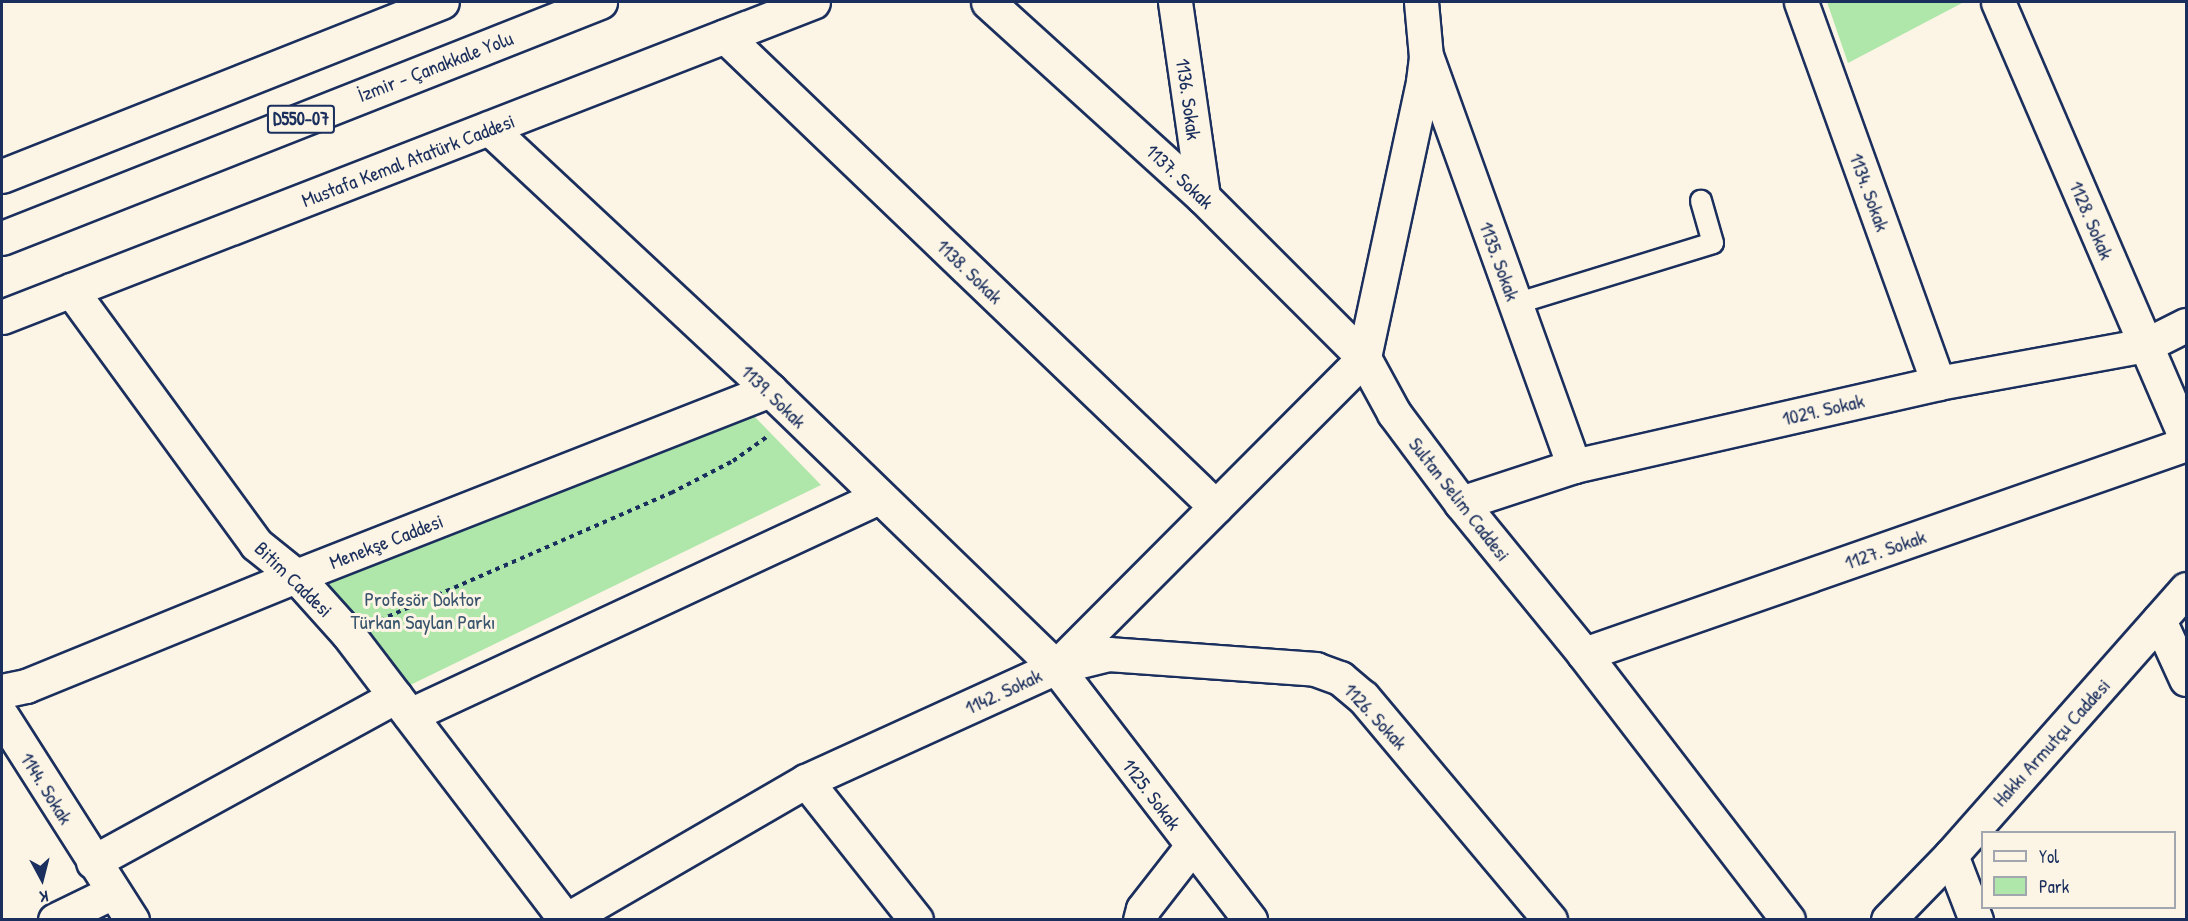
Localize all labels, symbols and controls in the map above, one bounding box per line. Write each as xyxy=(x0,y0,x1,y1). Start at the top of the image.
street label: İzmir - Çanakkale Yolu xyxy=(354,25,516,107)
street label: 1136. Sokak xyxy=(1171,57,1207,141)
road number: D550-07 xyxy=(266,104,336,134)
street label: Mustafa Kemal Atatürk Caddesi xyxy=(298,108,518,212)
street label: 1137. Sokak xyxy=(1141,139,1219,213)
street label: 1134. Sokak xyxy=(1845,150,1895,234)
street label: 1128. Sokak xyxy=(2065,177,2119,263)
street label: 1135. Sokak xyxy=(1475,218,1525,304)
street label: 1138. Sokak xyxy=(932,234,1008,308)
street label: 1139. Sokak xyxy=(736,359,812,433)
street label: 1029. Sokak xyxy=(1780,388,1866,430)
street label: Sultan Selim Caddesi xyxy=(1404,432,1516,566)
street label: Menekşe Caddesi xyxy=(326,508,446,574)
street label: 1127. Sokak xyxy=(1841,524,1929,574)
street label: Bitim Caddesi xyxy=(250,536,338,622)
park label: Profesör Doktor Türkan Saylan Parkı xyxy=(350,587,496,634)
street label: 1142. Sokak xyxy=(961,663,1045,719)
street label: Hakkı Armutçu Caddesi xyxy=(1987,673,2115,811)
street label: 1126. Sokak xyxy=(1339,678,1413,754)
street label: 1144. Sokak xyxy=(16,748,78,828)
street label: 1125. Sokak xyxy=(1117,754,1187,834)
legend xyxy=(1981,831,2176,909)
text: Yol xyxy=(2039,844,2059,869)
north arrow xyxy=(12,849,72,909)
text: Park xyxy=(2039,874,2069,899)
text: K xyxy=(39,885,50,908)

